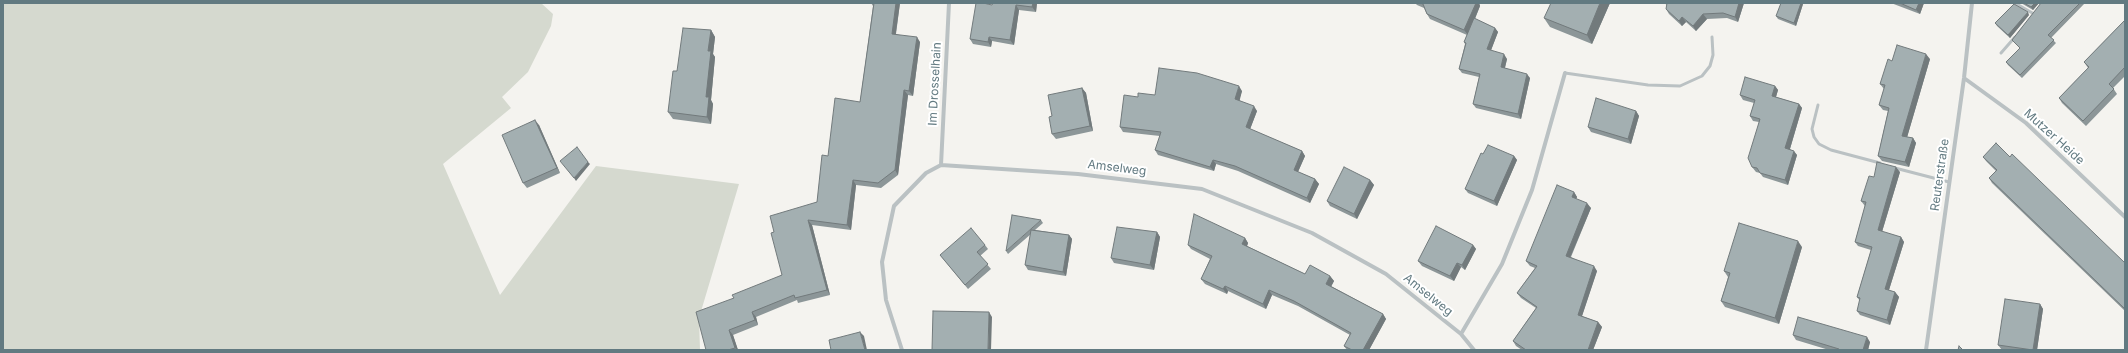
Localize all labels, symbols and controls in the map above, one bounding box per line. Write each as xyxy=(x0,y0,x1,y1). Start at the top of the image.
street label: Im Drosselhain xyxy=(926,42,944,126)
street label: Mutzer Heide xyxy=(2021,106,2087,168)
street label: Reuterstraße xyxy=(1928,138,1952,212)
street label: Amselweg xyxy=(1087,157,1147,179)
street label: Amselweg xyxy=(1401,271,1455,319)

